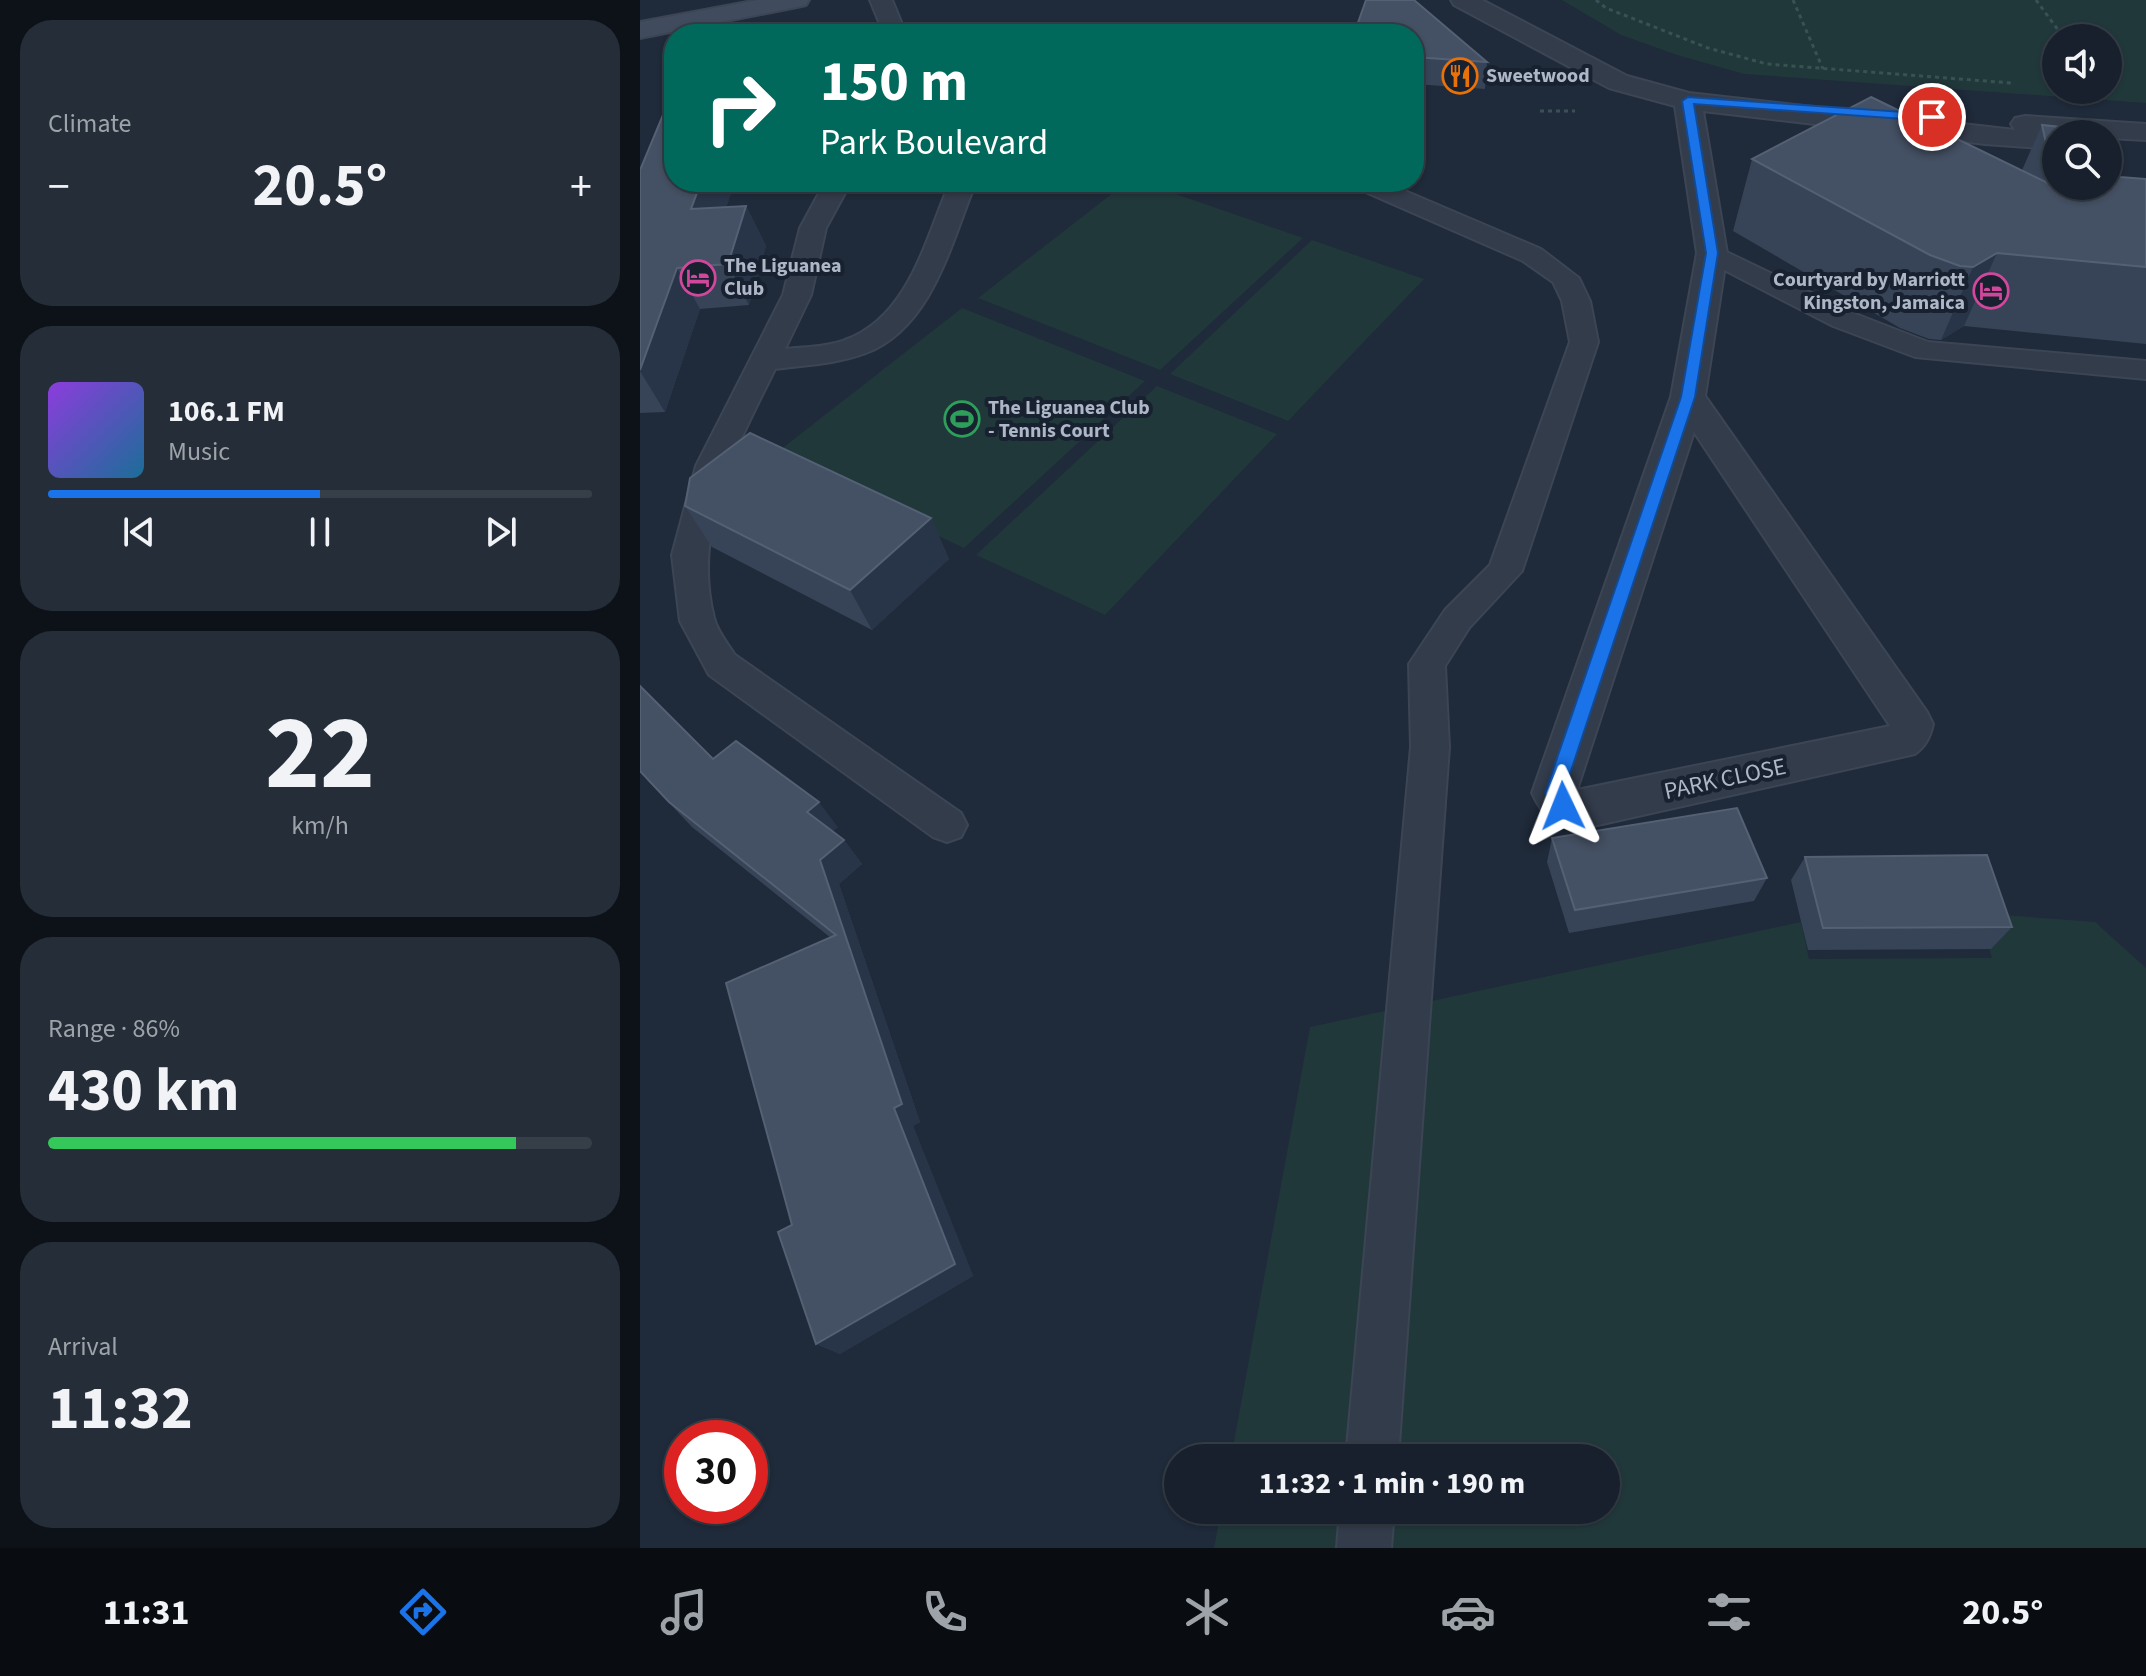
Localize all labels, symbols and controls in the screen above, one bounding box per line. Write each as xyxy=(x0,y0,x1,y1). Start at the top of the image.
map controls xyxy=(2042,24,2122,200)
button: sound xyxy=(2042,24,2122,104)
text: 150 m xyxy=(820,43,968,122)
icon: right xyxy=(688,56,792,160)
restaurant icon: Sweetwood xyxy=(1441,57,1479,95)
place label: Sweetwood xyxy=(1486,62,1590,90)
pin xyxy=(1898,83,1966,151)
icon: arrive xyxy=(1910,95,1954,139)
text: Climate xyxy=(48,105,132,142)
text: Park Boulevard xyxy=(820,117,1048,168)
button: search xyxy=(2042,120,2122,200)
text: 20.5° xyxy=(253,144,387,229)
text: − xyxy=(48,156,70,219)
text: + xyxy=(570,156,592,219)
place label: The Liguanea Club xyxy=(724,252,841,303)
hotel icon: The Liguanea Club xyxy=(679,259,717,297)
place label: Courtyard by Marriott Kingston, Jamaica xyxy=(1773,266,1965,317)
hotel icon: Courtyard by Marriott Kingston, Jamaica xyxy=(1972,272,2010,310)
text: 106.1 FM xyxy=(168,390,285,433)
place label: The Liguanea Club - Tennis Court xyxy=(988,394,1150,445)
sports icon: The Liguanea Club - Tennis Court xyxy=(943,400,981,438)
text: Music xyxy=(168,433,230,470)
icon: previous xyxy=(117,510,161,554)
icon: pause xyxy=(298,510,342,554)
icon: next xyxy=(479,510,523,554)
text: 22 xyxy=(265,681,375,829)
street label: PARK CLOSE xyxy=(1661,749,1789,809)
position arrow xyxy=(1521,764,1605,848)
text: km/h xyxy=(291,807,349,844)
text: Range · 86% xyxy=(48,1010,180,1047)
text: 430 km xyxy=(48,1049,239,1134)
text: Arrival xyxy=(48,1328,118,1365)
text: 11:32 xyxy=(48,1367,193,1452)
speed limit sign: 30 xyxy=(664,1420,768,1524)
text: 11:32 · 1 min · 190 m xyxy=(1259,1462,1525,1505)
icon: directions xyxy=(395,1584,451,1640)
icon: music xyxy=(656,1584,712,1640)
icon: phone xyxy=(917,1584,973,1640)
icon: climate xyxy=(1179,1584,1235,1640)
icon: car xyxy=(1440,1584,1496,1640)
icon: filters xyxy=(1701,1584,1757,1640)
text: 11:31 xyxy=(103,1587,189,1638)
text: 20.5° xyxy=(1962,1587,2043,1638)

